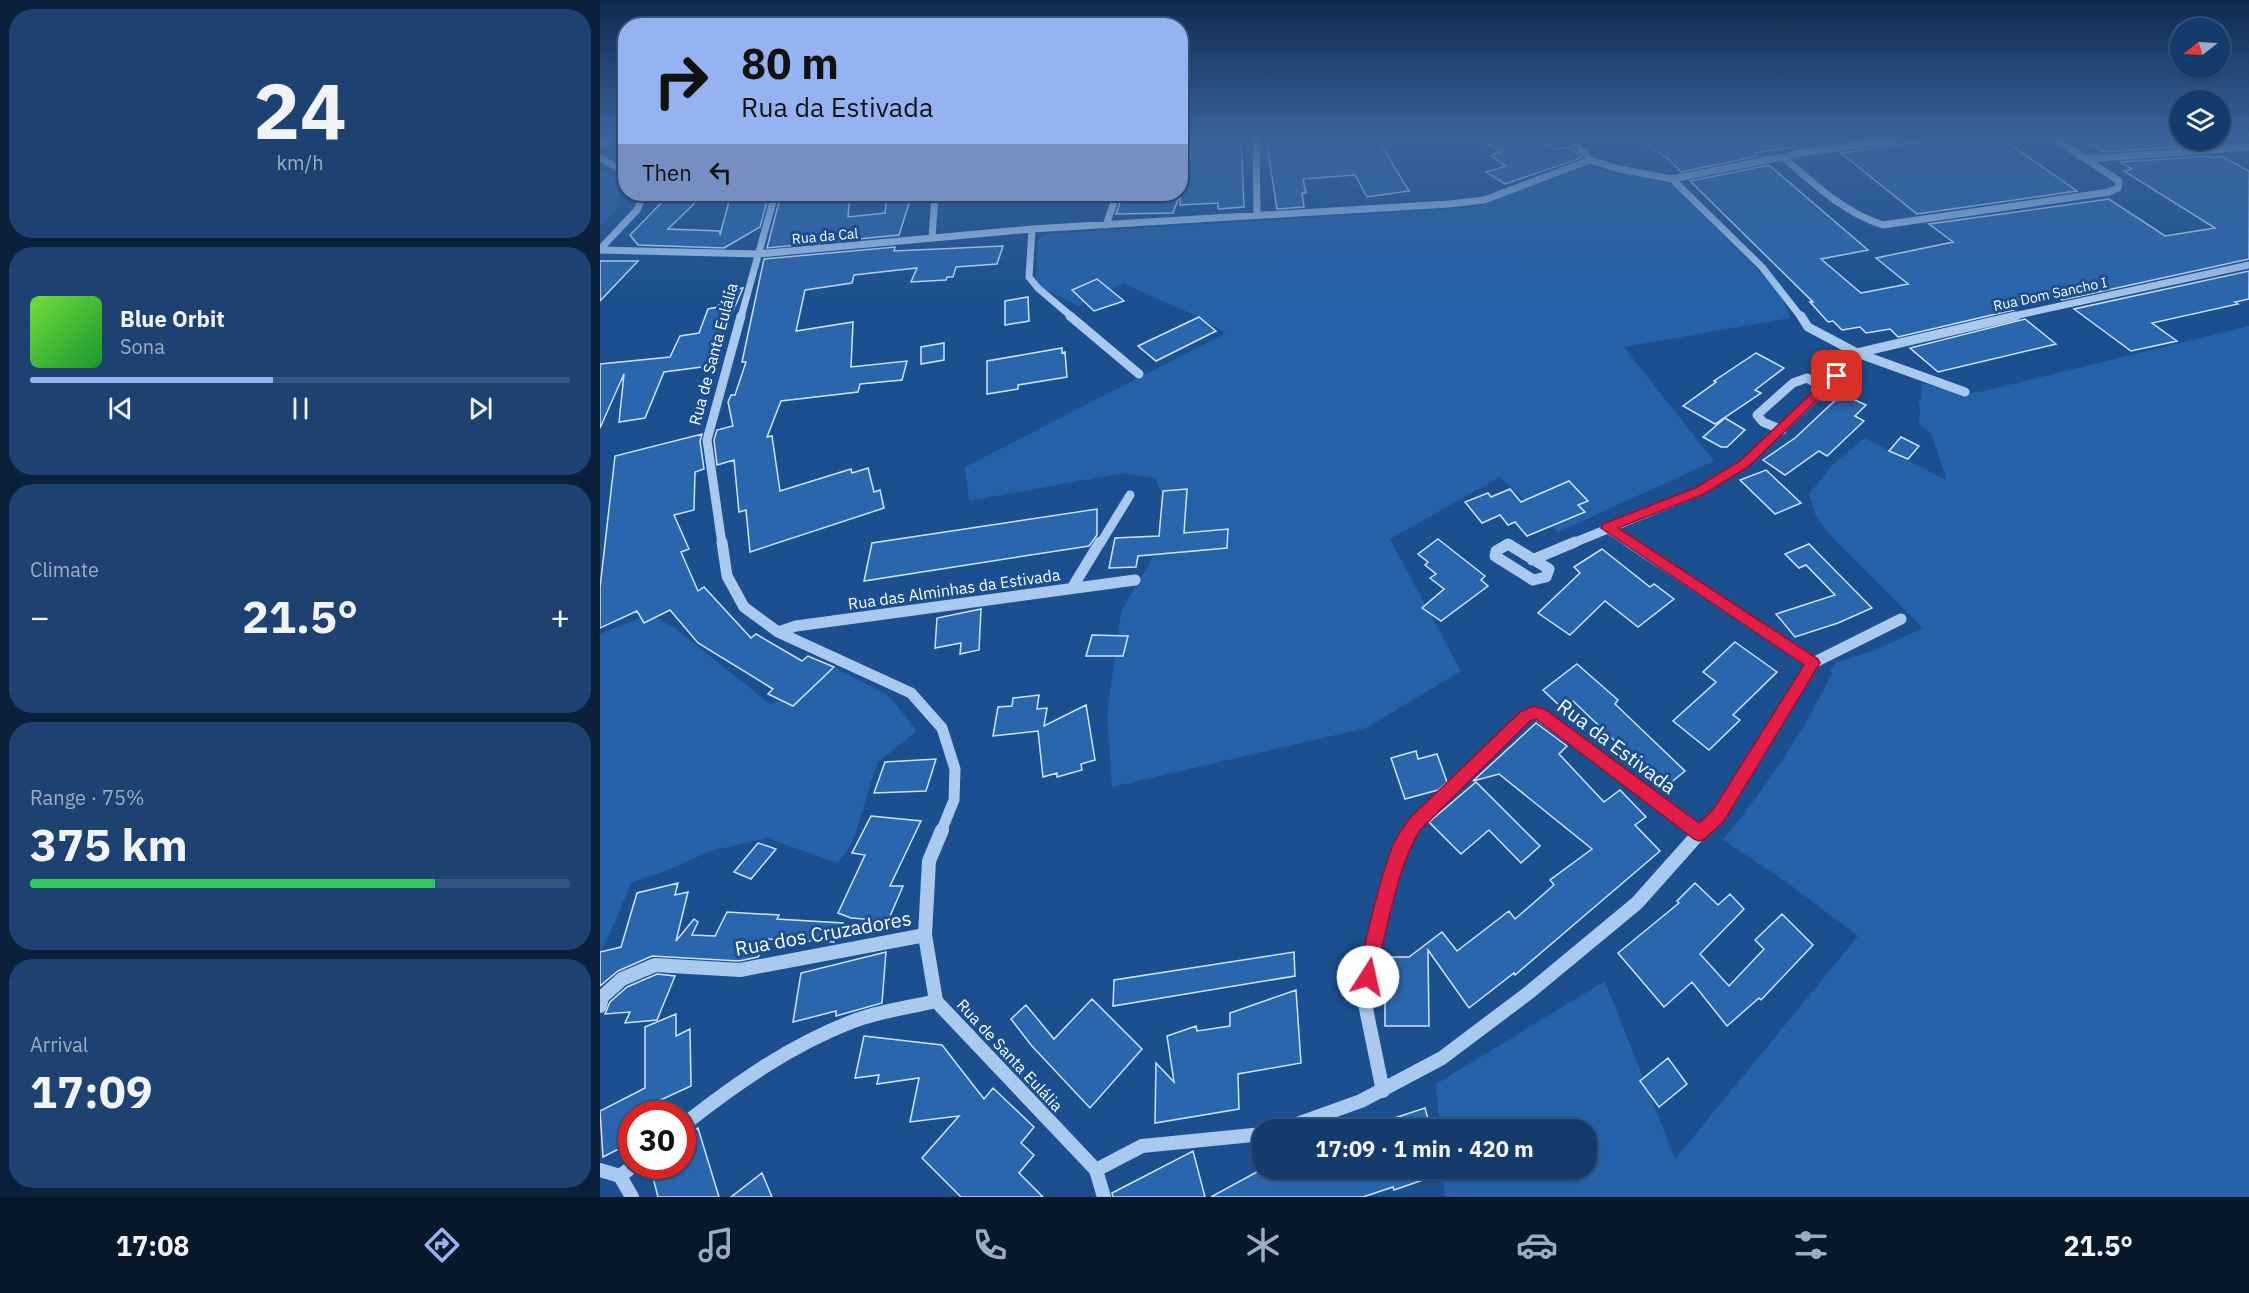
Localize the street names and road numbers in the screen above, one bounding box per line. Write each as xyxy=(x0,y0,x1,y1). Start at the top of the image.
street label: Rua da Cal xyxy=(791,224,859,248)
street label: Rua Dom Sancho I xyxy=(1992,273,2108,315)
street label: Rua de Santa Eulália xyxy=(684,280,742,427)
street label: Rua das Alminhas da Estivada xyxy=(847,564,1062,614)
street label: Rua da Estivada xyxy=(1552,692,1682,800)
street label: Rua dos Cruzadores xyxy=(733,904,913,962)
street label: Rua de Santa Eulália xyxy=(953,995,1068,1116)

